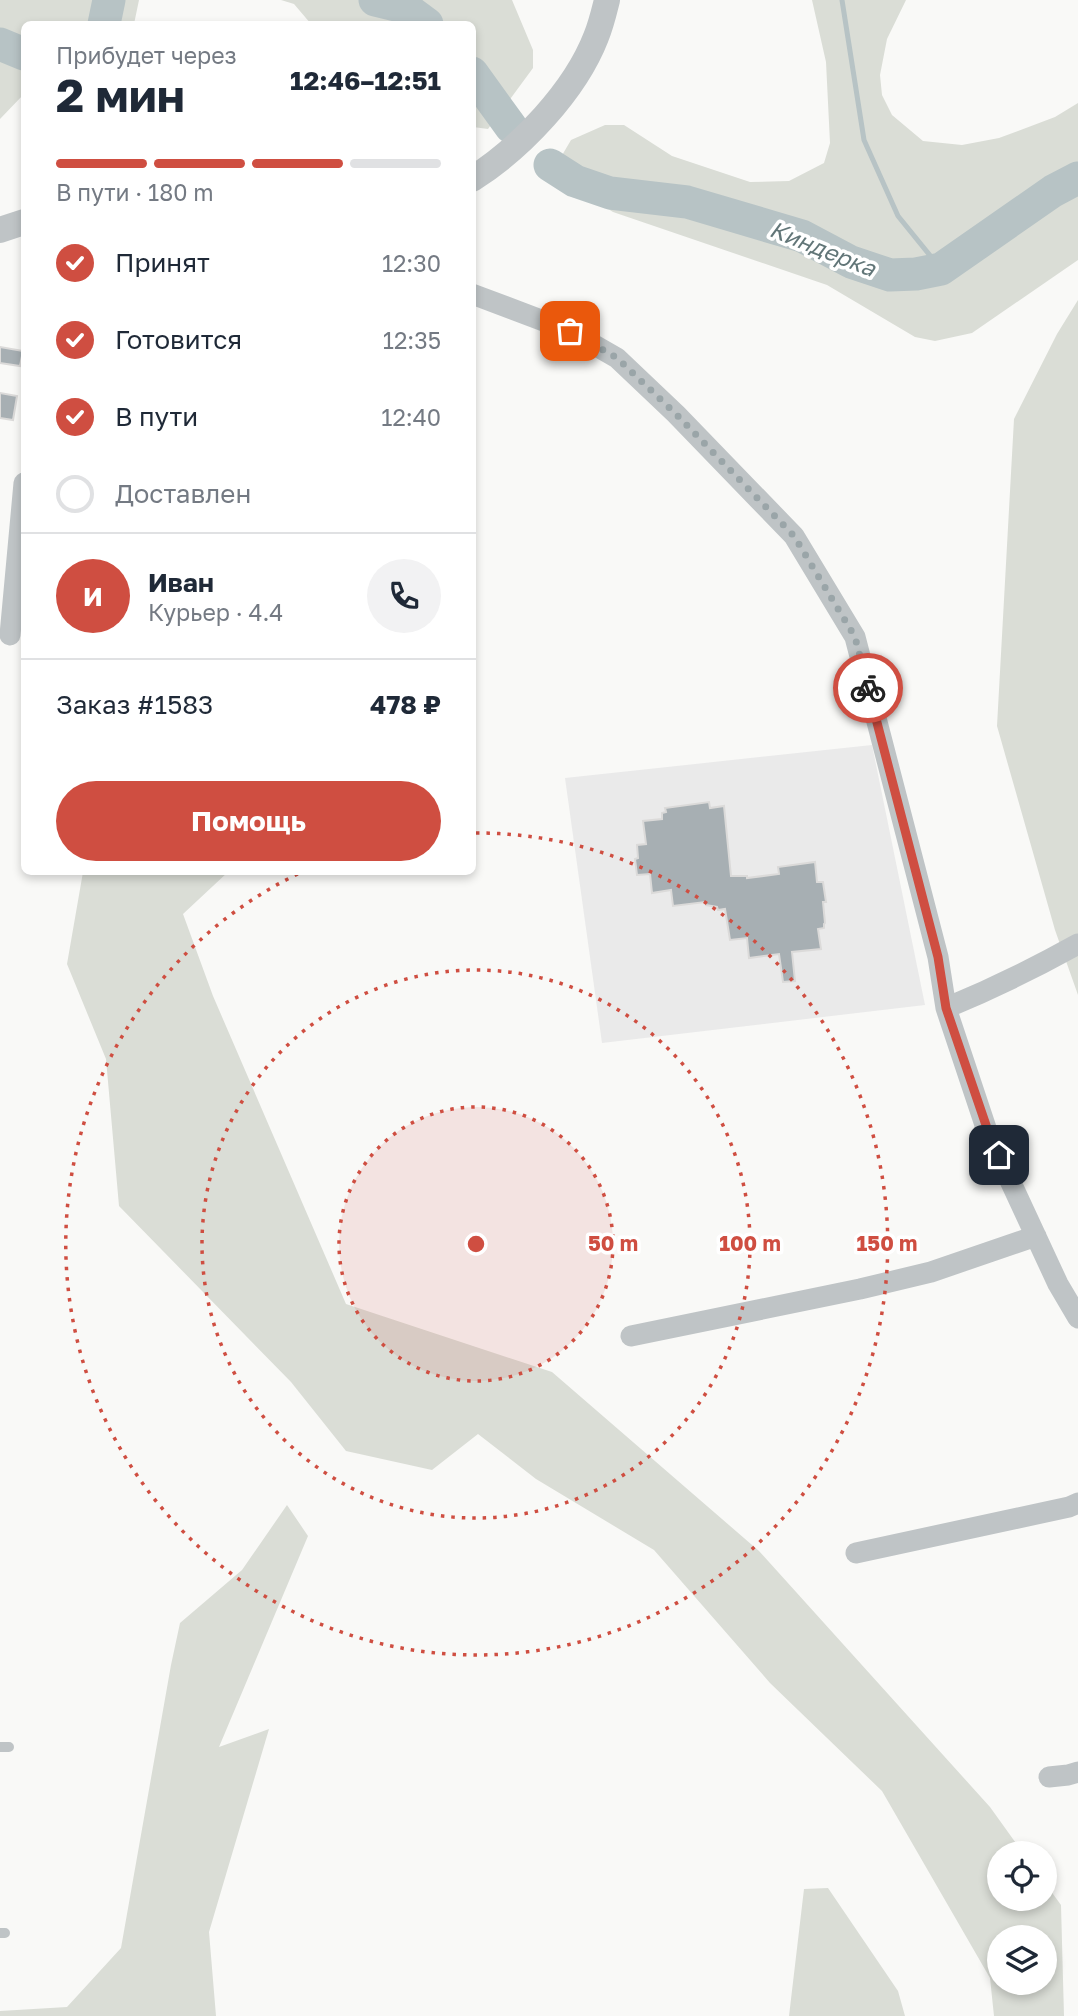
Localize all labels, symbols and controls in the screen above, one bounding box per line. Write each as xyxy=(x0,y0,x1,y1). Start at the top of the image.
text: Прибудет через xyxy=(56,41,237,69)
text: 12:46–12:51 xyxy=(290,65,441,96)
text: 2 мин xyxy=(56,67,185,122)
text: В пути · 180 m xyxy=(56,178,214,206)
water label: Киндерка xyxy=(766,214,881,282)
icon: check xyxy=(56,244,94,282)
text: Принят xyxy=(115,247,210,278)
text: 12:30 xyxy=(382,249,441,277)
pin xyxy=(540,301,600,361)
icon: bag xyxy=(551,312,589,350)
icon: check xyxy=(56,321,94,359)
text: Готовится xyxy=(115,324,242,355)
text: 12:35 xyxy=(383,326,441,354)
icon: check xyxy=(56,398,94,436)
text: В пути xyxy=(115,401,198,432)
text: 12:40 xyxy=(381,403,441,431)
text: Доставлен xyxy=(115,478,251,509)
button: phone xyxy=(367,559,441,633)
text: Иван xyxy=(148,567,214,598)
text: И xyxy=(83,581,103,612)
text: Курьер · 4.4 xyxy=(148,598,283,626)
courier xyxy=(833,653,903,723)
icon: bike xyxy=(849,669,887,707)
text: Заказ #1583 xyxy=(56,689,213,720)
text: 478 ₽ xyxy=(370,689,441,720)
button: Помощь xyxy=(56,781,441,861)
pin xyxy=(969,1125,1029,1185)
icon: home xyxy=(980,1136,1018,1174)
text: 50 m xyxy=(588,1230,638,1256)
text: 100 m xyxy=(719,1230,781,1256)
text: 150 m xyxy=(857,1230,917,1256)
centre of rings xyxy=(464,1232,488,1256)
map controls xyxy=(987,1841,1057,1995)
button: locate xyxy=(987,1841,1057,1911)
button: layers xyxy=(987,1925,1057,1995)

